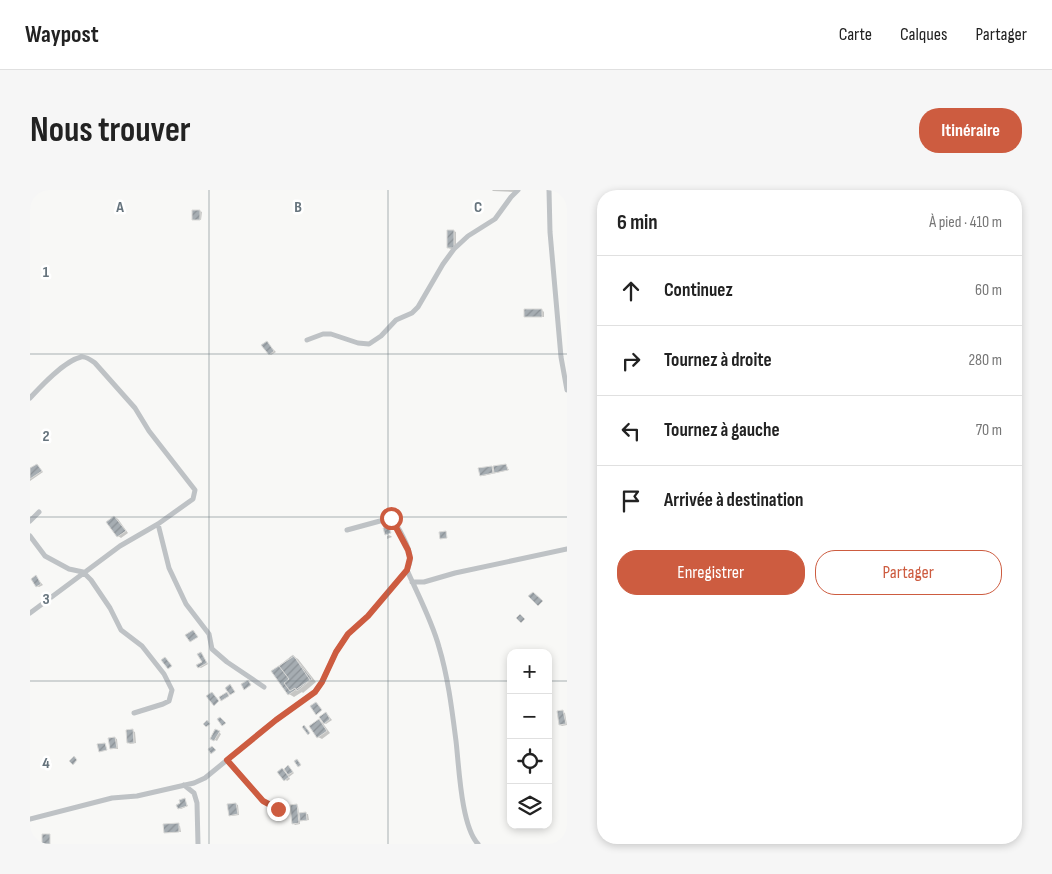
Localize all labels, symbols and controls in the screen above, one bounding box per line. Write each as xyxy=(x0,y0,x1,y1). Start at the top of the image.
text: Waypost xyxy=(25,20,99,49)
text: Carte xyxy=(839,24,872,45)
text: Calques xyxy=(900,24,947,45)
text: Partager xyxy=(975,24,1027,45)
button: Itinéraire xyxy=(919,108,1022,153)
text: Nous trouver xyxy=(30,109,191,152)
text: A xyxy=(115,198,124,217)
text: B xyxy=(294,198,302,217)
text: C xyxy=(474,198,482,217)
text: 6 min xyxy=(617,210,658,235)
text: À pied · 410 m xyxy=(929,213,1002,232)
text: 1 xyxy=(43,263,50,282)
icon: ahead xyxy=(617,277,645,305)
text: Continuez xyxy=(664,279,733,302)
text: 60 m xyxy=(975,281,1002,300)
icon: right xyxy=(617,347,645,375)
text: Tournez à droite xyxy=(664,349,772,372)
text: 280 m xyxy=(968,351,1002,370)
icon: left xyxy=(617,417,645,445)
text: Tournez à gauche xyxy=(664,419,780,442)
text: 70 m xyxy=(976,421,1002,440)
text: 2 xyxy=(42,427,50,446)
icon: arrive xyxy=(617,487,645,515)
text: Arrivée à destination xyxy=(664,489,804,512)
route start xyxy=(380,507,403,530)
button: Enregistrer xyxy=(617,550,805,595)
button: Partager xyxy=(815,550,1002,595)
text: 3 xyxy=(42,590,50,609)
map controls xyxy=(507,649,552,829)
button: + xyxy=(507,649,552,694)
button: − xyxy=(507,694,552,739)
button: locate xyxy=(507,739,552,784)
text: 4 xyxy=(42,754,50,773)
button: layers xyxy=(507,784,552,829)
route end xyxy=(267,798,290,821)

